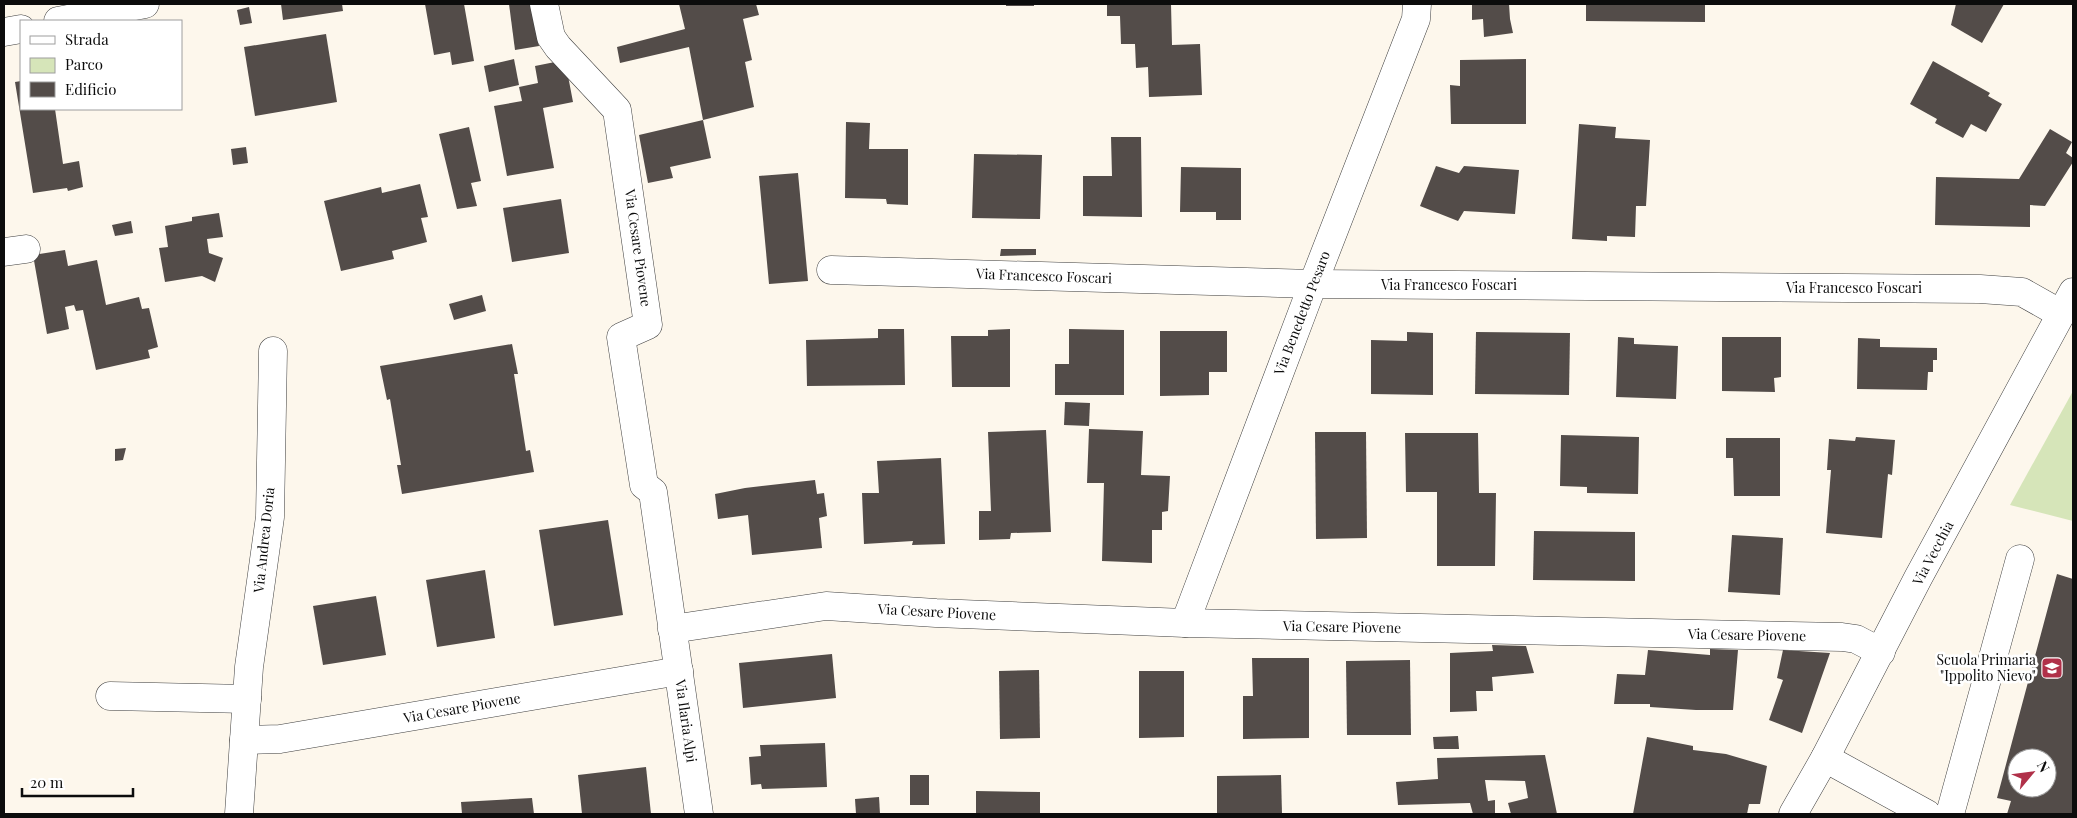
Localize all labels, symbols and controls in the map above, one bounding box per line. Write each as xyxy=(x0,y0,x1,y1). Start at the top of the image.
legend xyxy=(20,20,182,110)
text: Strada xyxy=(65,29,109,49)
text: Parco xyxy=(65,54,103,74)
text: Edificio xyxy=(65,79,116,99)
street label: Via Cesare Piovene xyxy=(621,187,656,308)
street label: Via Benedetto Pesaro xyxy=(1269,248,1334,379)
street label: Via Francesco Foscari xyxy=(975,264,1112,287)
street label: Via Francesco Foscari xyxy=(1380,275,1517,294)
street label: Via Francesco Foscari xyxy=(1785,278,1922,297)
street label: Via Andrea Doria xyxy=(248,486,278,595)
street label: Via Vecchia xyxy=(1907,517,1957,589)
street label: Via Cesare Piovene xyxy=(876,599,997,624)
street label: Via Cesare Piovene xyxy=(1282,616,1401,637)
street label: Via Cesare Piovene xyxy=(1687,624,1806,645)
place label: Scuola Primaria "Ippolito Nievo" xyxy=(1936,650,2036,685)
school or university icon: Scuola Primaria "Ippolito Nievo" xyxy=(2040,656,2064,680)
street label: Via Ilaria Alpi xyxy=(671,677,702,764)
street label: Via Cesare Piovene xyxy=(401,688,522,727)
north arrow xyxy=(2007,748,2057,798)
text: N xyxy=(2033,757,2055,775)
scale bar xyxy=(22,766,134,798)
text: 20 m xyxy=(30,772,64,792)

